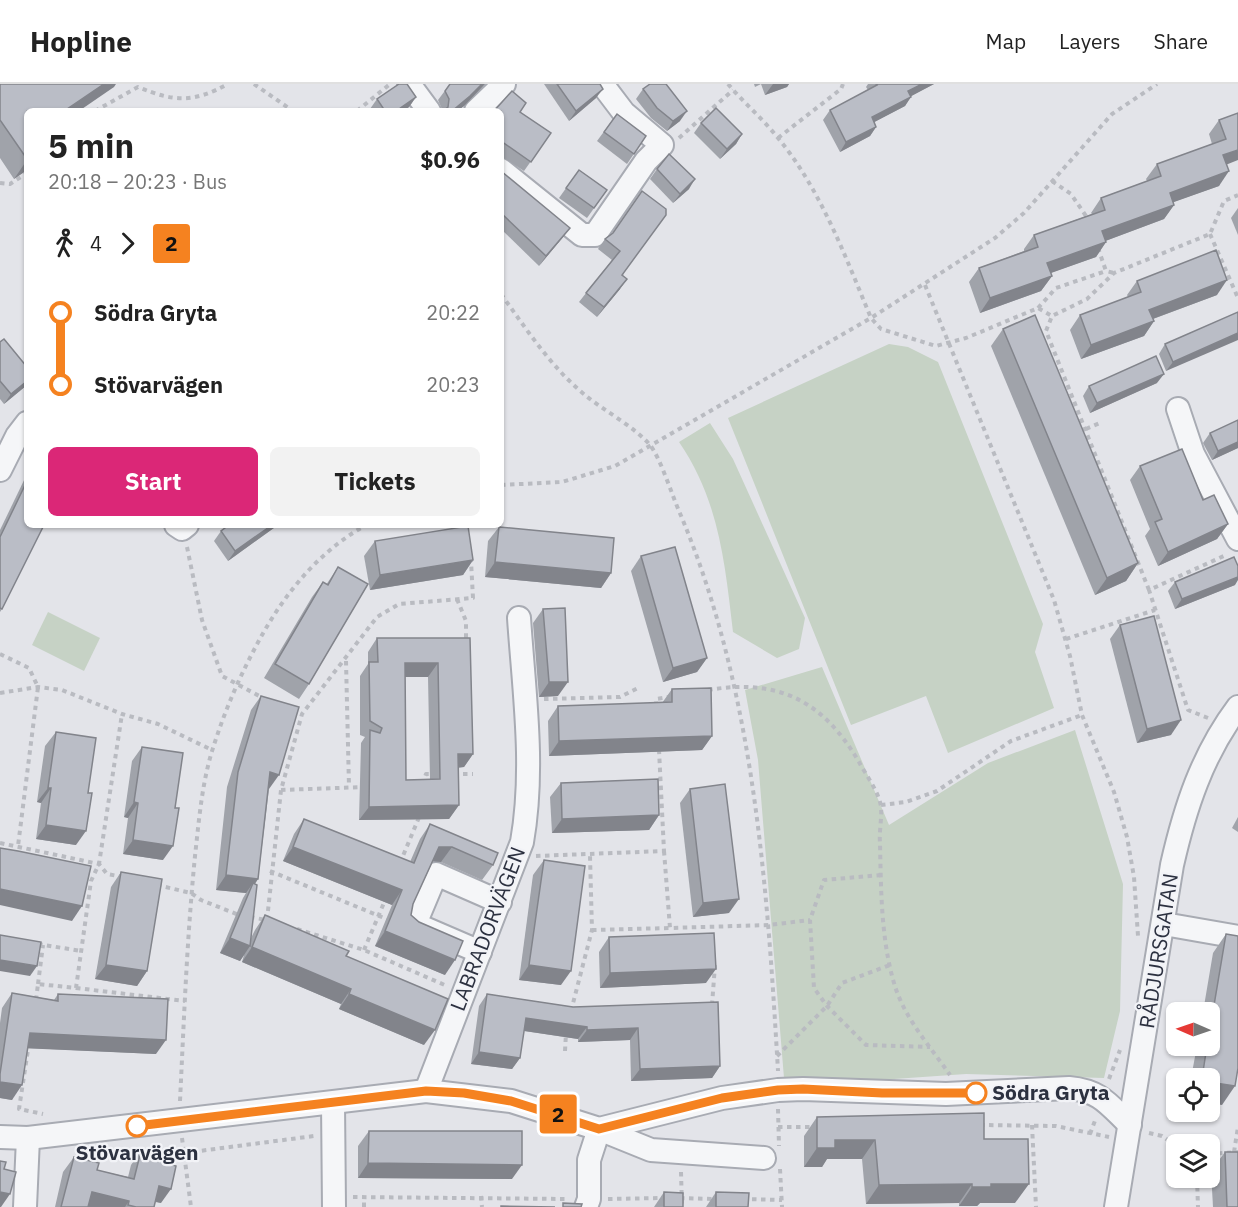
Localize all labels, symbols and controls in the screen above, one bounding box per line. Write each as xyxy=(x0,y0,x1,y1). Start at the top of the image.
text: Hopline xyxy=(30,23,132,60)
text: Map xyxy=(986,27,1026,55)
text: Layers xyxy=(1059,27,1121,55)
text: Share xyxy=(1154,27,1208,55)
text: 5 min xyxy=(48,124,134,167)
text: $0.96 xyxy=(420,145,480,174)
text: 20:18 – 20:23 · Bus xyxy=(48,168,227,195)
icon: walk xyxy=(48,227,81,260)
icon: forward xyxy=(111,227,144,260)
text: 2 xyxy=(165,229,178,257)
text: 4 xyxy=(90,230,102,257)
text: Södra Gryta xyxy=(94,298,217,327)
text: 20:22 xyxy=(426,299,480,326)
text: Stövarvägen xyxy=(94,370,223,399)
text: 20:23 xyxy=(426,371,480,398)
button: Start xyxy=(48,447,258,516)
button: Tickets xyxy=(270,447,480,516)
street label: LABRADORVÄGEN xyxy=(443,843,531,1015)
street label: RÅDJURSGATAN xyxy=(1132,871,1184,1031)
north arrow xyxy=(1166,1002,1220,1056)
map controls xyxy=(1166,1002,1220,1188)
button: locate xyxy=(1166,1068,1220,1122)
place label: Södra Gryta xyxy=(992,1078,1110,1106)
marker: Södra Gryta xyxy=(965,1082,987,1104)
line badge: 2 xyxy=(538,1094,578,1134)
text: 2 xyxy=(552,1100,564,1128)
marker: Stövarvägen xyxy=(126,1115,148,1137)
button: layers xyxy=(1166,1134,1220,1188)
place label: Stövarvägen xyxy=(75,1138,199,1166)

